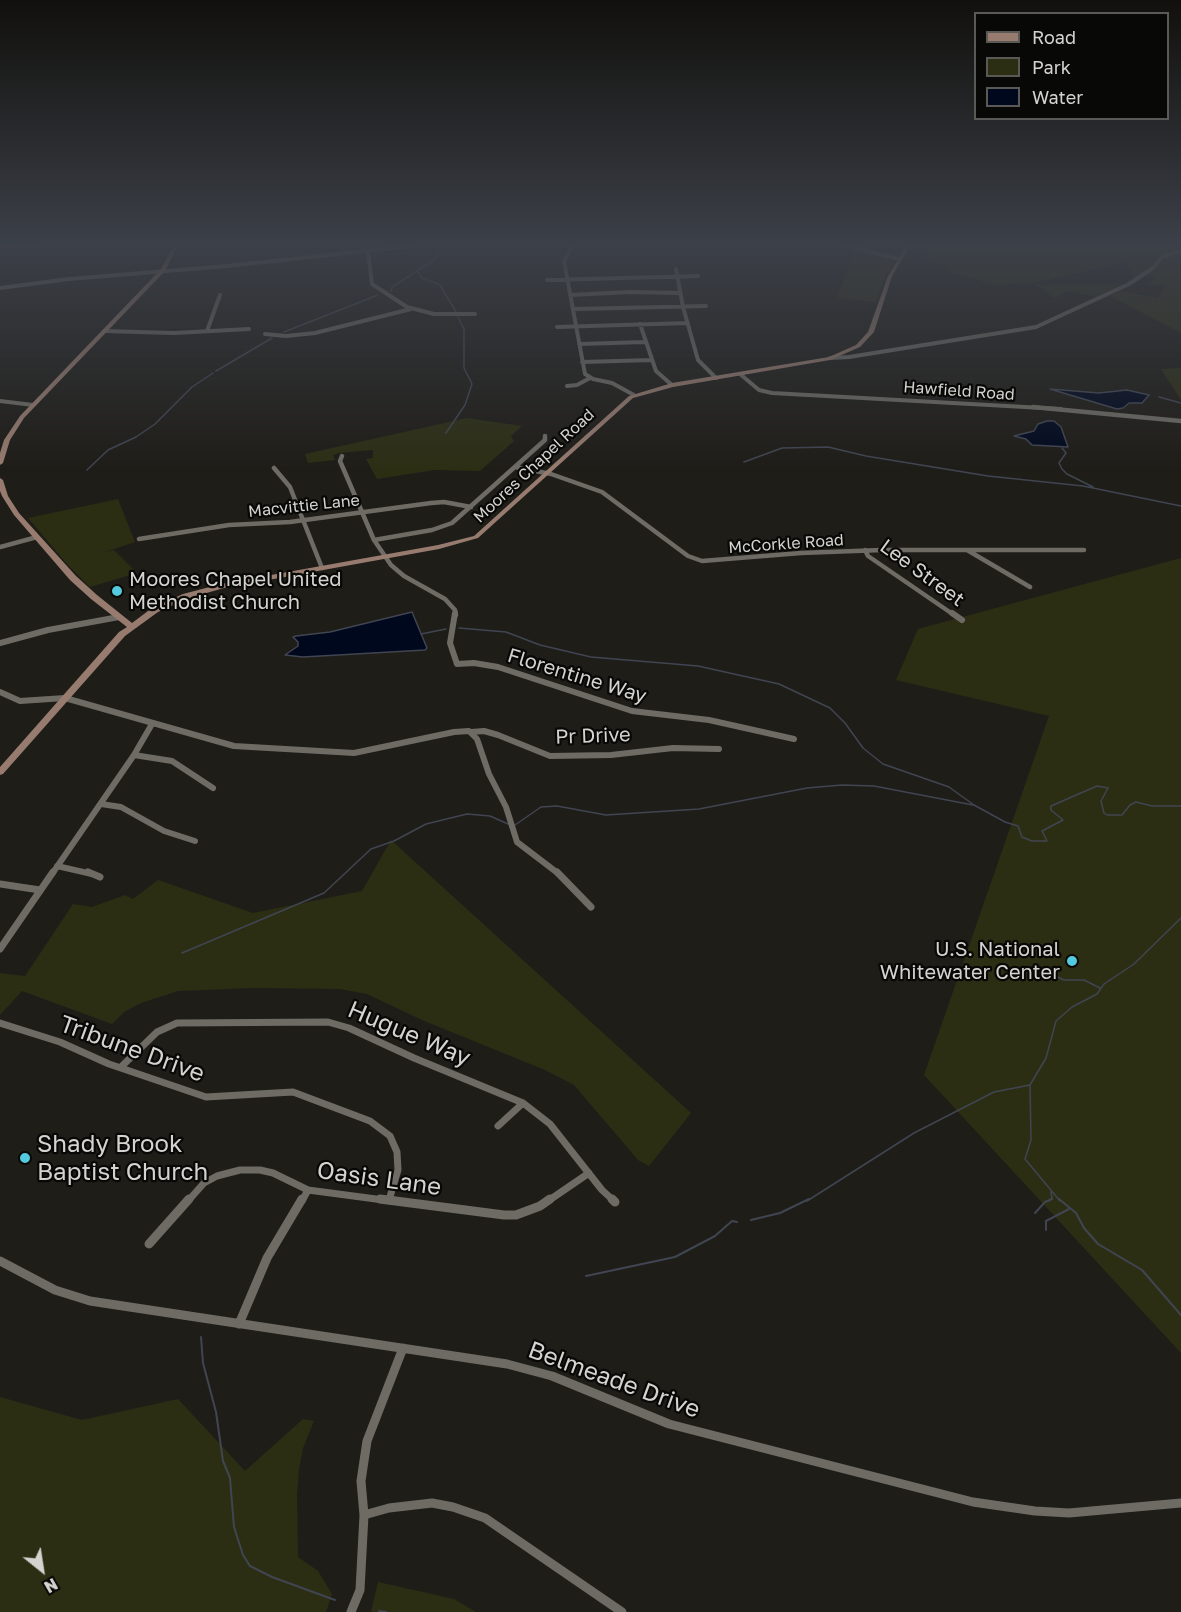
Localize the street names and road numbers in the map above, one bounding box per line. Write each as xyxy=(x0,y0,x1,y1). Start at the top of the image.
street label: Hawfield Road xyxy=(903,378,1015,404)
street label: Moores Chapel Road xyxy=(470,405,598,527)
street label: Macvittie Lane xyxy=(247,491,361,521)
street label: McCorkle Road xyxy=(728,530,844,558)
street label: Lee Street xyxy=(875,534,969,612)
street label: Florentine Way xyxy=(505,643,649,709)
street label: Pr Drive xyxy=(555,723,631,749)
street label: Hugue Way xyxy=(343,995,475,1073)
street label: Tribune Drive xyxy=(56,1009,208,1089)
street label: Oasis Lane xyxy=(315,1156,443,1202)
street label: Belmeade Drive xyxy=(524,1336,704,1424)

